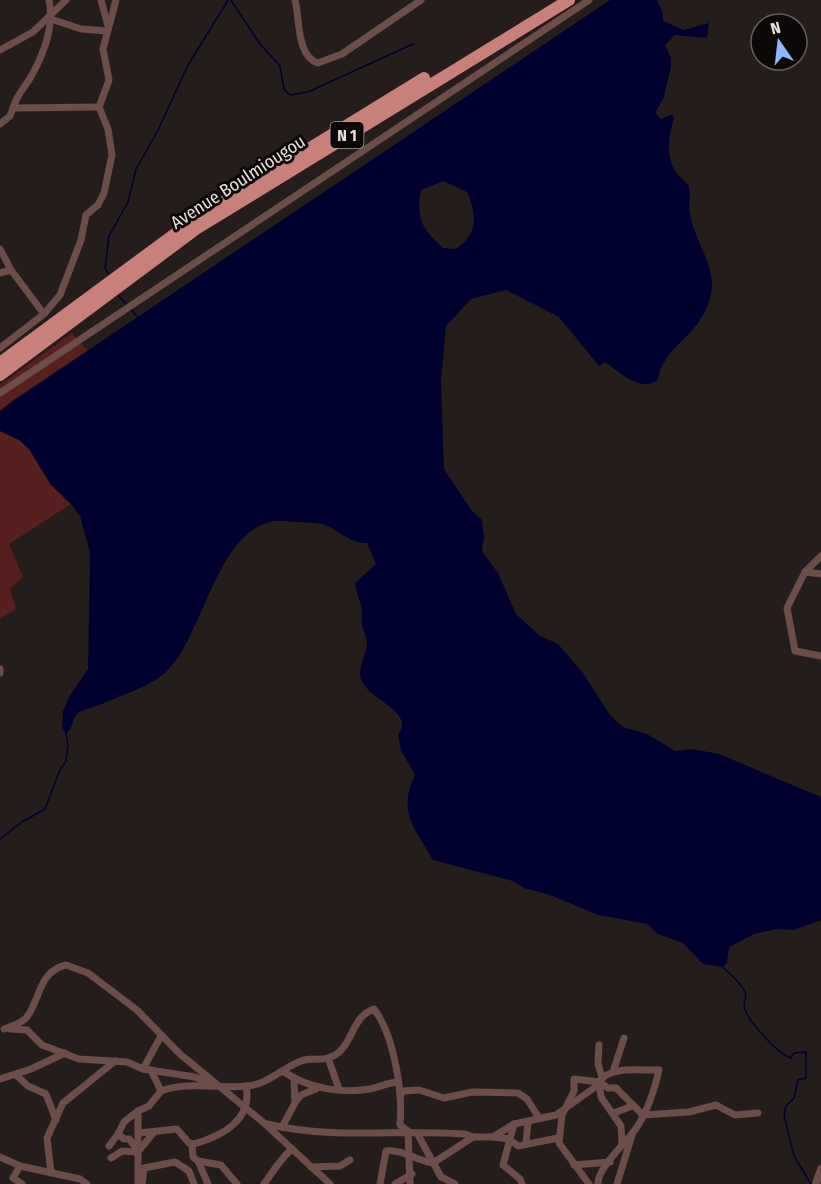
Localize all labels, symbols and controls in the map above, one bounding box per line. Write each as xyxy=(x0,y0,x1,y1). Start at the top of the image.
north arrow xyxy=(749,12,809,72)
text: N xyxy=(769,18,782,38)
road number: N 1 xyxy=(330,122,364,148)
street label: Avenue Boulmiougou xyxy=(167,130,309,234)

